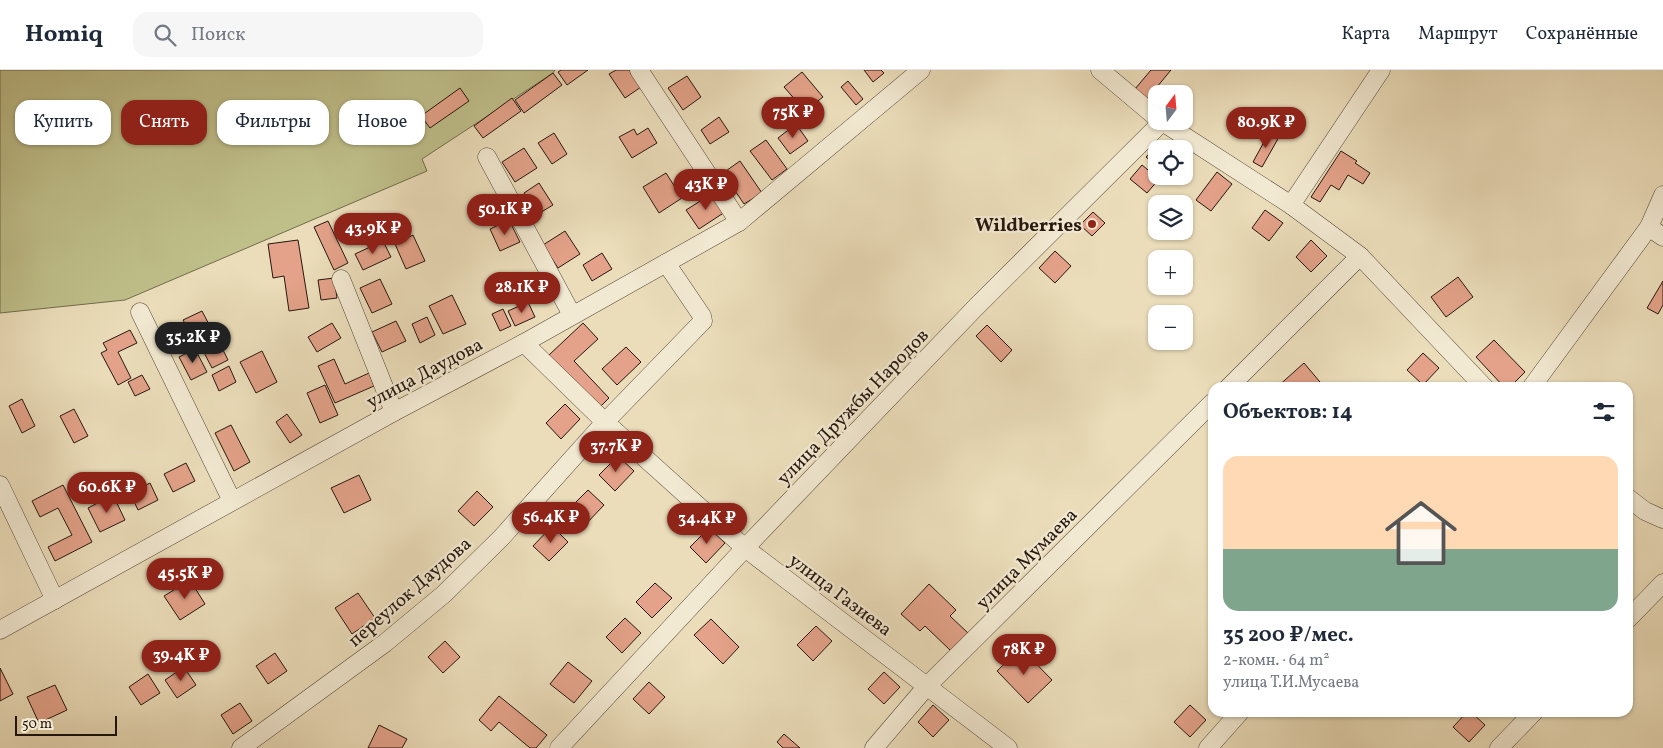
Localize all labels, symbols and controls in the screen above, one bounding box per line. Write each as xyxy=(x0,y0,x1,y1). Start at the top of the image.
search box xyxy=(133,12,483,57)
text: Homiq xyxy=(25,18,103,52)
icon: search xyxy=(151,21,179,49)
text: Поиск xyxy=(191,22,245,48)
text: Карта xyxy=(1341,22,1390,47)
text: Маршрут xyxy=(1418,22,1498,47)
text: Сохранённые xyxy=(1526,22,1638,47)
north arrow xyxy=(1148,85,1192,130)
map controls xyxy=(1148,85,1193,350)
pin: 75K ₽ xyxy=(758,97,828,139)
chip: Купить xyxy=(15,100,111,145)
chip: Снять xyxy=(121,100,207,145)
chip: Фильтры xyxy=(217,100,329,145)
chip: Новое xyxy=(339,100,425,145)
text: 75K ₽ xyxy=(772,102,814,124)
pin: 80.9K ₽ xyxy=(1220,106,1312,149)
text: 80.9K ₽ xyxy=(1237,112,1295,134)
button: locate xyxy=(1148,140,1193,185)
pin: 43K ₽ xyxy=(671,168,741,211)
text: 43K ₽ xyxy=(684,174,728,196)
pin: 50.1K ₽ xyxy=(459,194,551,236)
button: layers xyxy=(1148,195,1193,240)
text: 50.1K ₽ xyxy=(478,199,532,221)
pin: 43.9K ₽ xyxy=(327,212,419,255)
place label: Wildberries xyxy=(975,213,1082,239)
text: 43.9K ₽ xyxy=(345,218,401,240)
marker: Wildberries xyxy=(1086,218,1098,230)
button: + xyxy=(1148,250,1193,295)
pin: 28.1K ₽ xyxy=(476,272,568,314)
text: 28.1K ₽ xyxy=(495,277,549,299)
button: − xyxy=(1148,305,1193,350)
pin: 35.2K ₽ xyxy=(147,322,239,364)
street label: улица Дружбы Народов xyxy=(772,323,935,491)
text: 35.2K ₽ xyxy=(166,327,220,349)
street label: улица Даудова xyxy=(362,332,488,415)
text: Объектов: 14 xyxy=(1223,398,1353,427)
icon: filters xyxy=(1590,398,1618,426)
pin: 37.7K ₽ xyxy=(570,430,662,473)
text: 37.7K ₽ xyxy=(590,436,642,458)
pin: 60.6K ₽ xyxy=(61,472,153,514)
text: 60.6K ₽ xyxy=(78,477,136,499)
icon: home xyxy=(1376,488,1466,578)
pin: 56.4K ₽ xyxy=(505,502,597,544)
pin: 34.4K ₽ xyxy=(661,502,753,545)
street label: улица Мумаева xyxy=(971,503,1084,616)
text: 56.4K ₽ xyxy=(523,507,579,529)
text: 34.4K ₽ xyxy=(678,508,736,530)
street label: переулок Даудова xyxy=(343,532,478,653)
street label: улица Газиева xyxy=(783,548,897,643)
pin: 45.5K ₽ xyxy=(139,558,231,600)
text: 45.5K ₽ xyxy=(157,563,213,585)
text: 35 200 ₽/мес. xyxy=(1223,621,1354,650)
pin: 78K ₽ xyxy=(989,634,1059,676)
text: 78K ₽ xyxy=(1003,639,1045,661)
pin: 39.4K ₽ xyxy=(135,640,227,682)
text: 39.4K ₽ xyxy=(153,645,209,667)
text: 2-комн. · 64 m² xyxy=(1223,650,1329,672)
text: улица Т.И.Мусаева xyxy=(1223,672,1359,694)
scale bar xyxy=(15,713,118,736)
text: 50 m xyxy=(22,715,52,734)

